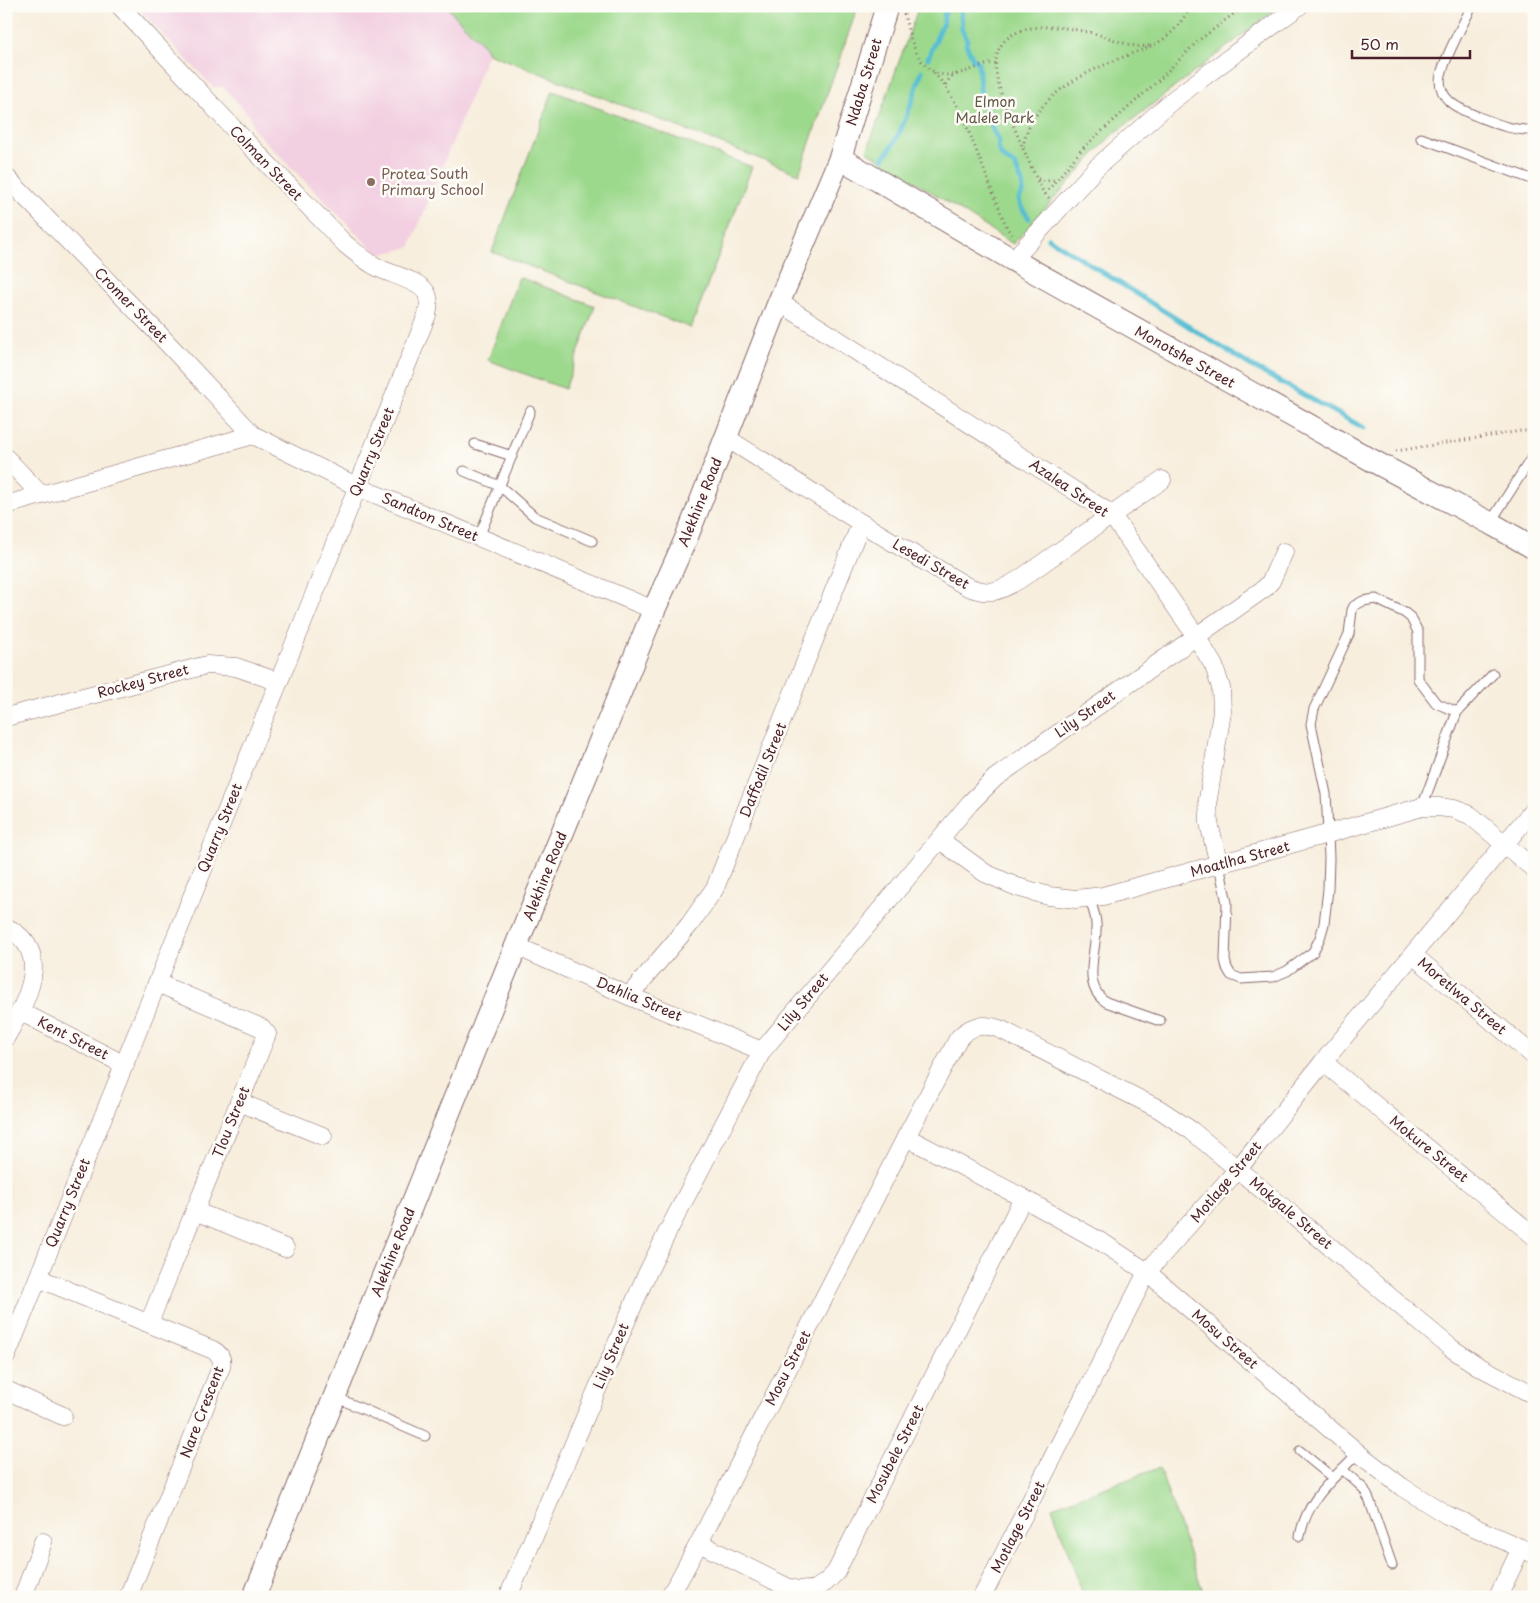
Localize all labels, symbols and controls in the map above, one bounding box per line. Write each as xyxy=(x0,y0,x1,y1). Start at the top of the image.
scale bar xyxy=(1352,28,1470,60)
text: 50 m xyxy=(1360,32,1399,55)
street label: Ndaba Street xyxy=(840,35,887,128)
park label: Elmon Malele Park xyxy=(956,91,1035,128)
street label: Colman Street xyxy=(225,120,308,205)
place label: Protea South Primary School xyxy=(381,163,484,200)
marker: Protea South Primary School xyxy=(365,176,377,188)
street label: Cromer Street xyxy=(90,262,173,347)
street label: Monotshe Street xyxy=(1131,320,1240,393)
street label: Quarry Street xyxy=(344,404,399,500)
street label: Azalea Street xyxy=(1025,453,1113,522)
street label: Alekhine Road xyxy=(672,454,727,550)
street label: Sandton Street xyxy=(379,487,482,546)
street label: Lesedi Street xyxy=(889,533,974,594)
street label: Rockey Street xyxy=(95,658,191,703)
street label: Lily Street xyxy=(1050,685,1120,742)
street label: Daffodil Street xyxy=(734,719,791,821)
street label: Quarry Street xyxy=(192,780,247,876)
street label: Alekhine Road xyxy=(517,828,572,924)
street label: Moatlha Street xyxy=(1188,835,1292,882)
street label: Moretlwa Street xyxy=(1413,952,1512,1039)
street label: Lily Street xyxy=(772,968,833,1035)
street label: Dahlia Street xyxy=(593,971,686,1026)
street label: Kent Street xyxy=(34,1011,113,1065)
street label: Tlou Street xyxy=(207,1083,255,1161)
street label: Mokure Street xyxy=(1385,1110,1474,1187)
street label: Motlage Street xyxy=(1185,1136,1266,1227)
street label: Quarry Street xyxy=(40,1155,95,1251)
street label: Mokgale Street xyxy=(1245,1172,1338,1254)
street label: Alekhine Road xyxy=(365,1204,420,1300)
street label: Mosu Street xyxy=(1188,1304,1264,1374)
street label: Lily Street xyxy=(587,1319,634,1392)
street label: Mosu Street xyxy=(760,1326,816,1409)
street label: Nare Crescent xyxy=(174,1363,229,1461)
street label: Mosubele Street xyxy=(861,1401,929,1507)
street label: Motlage Street xyxy=(985,1477,1050,1576)

